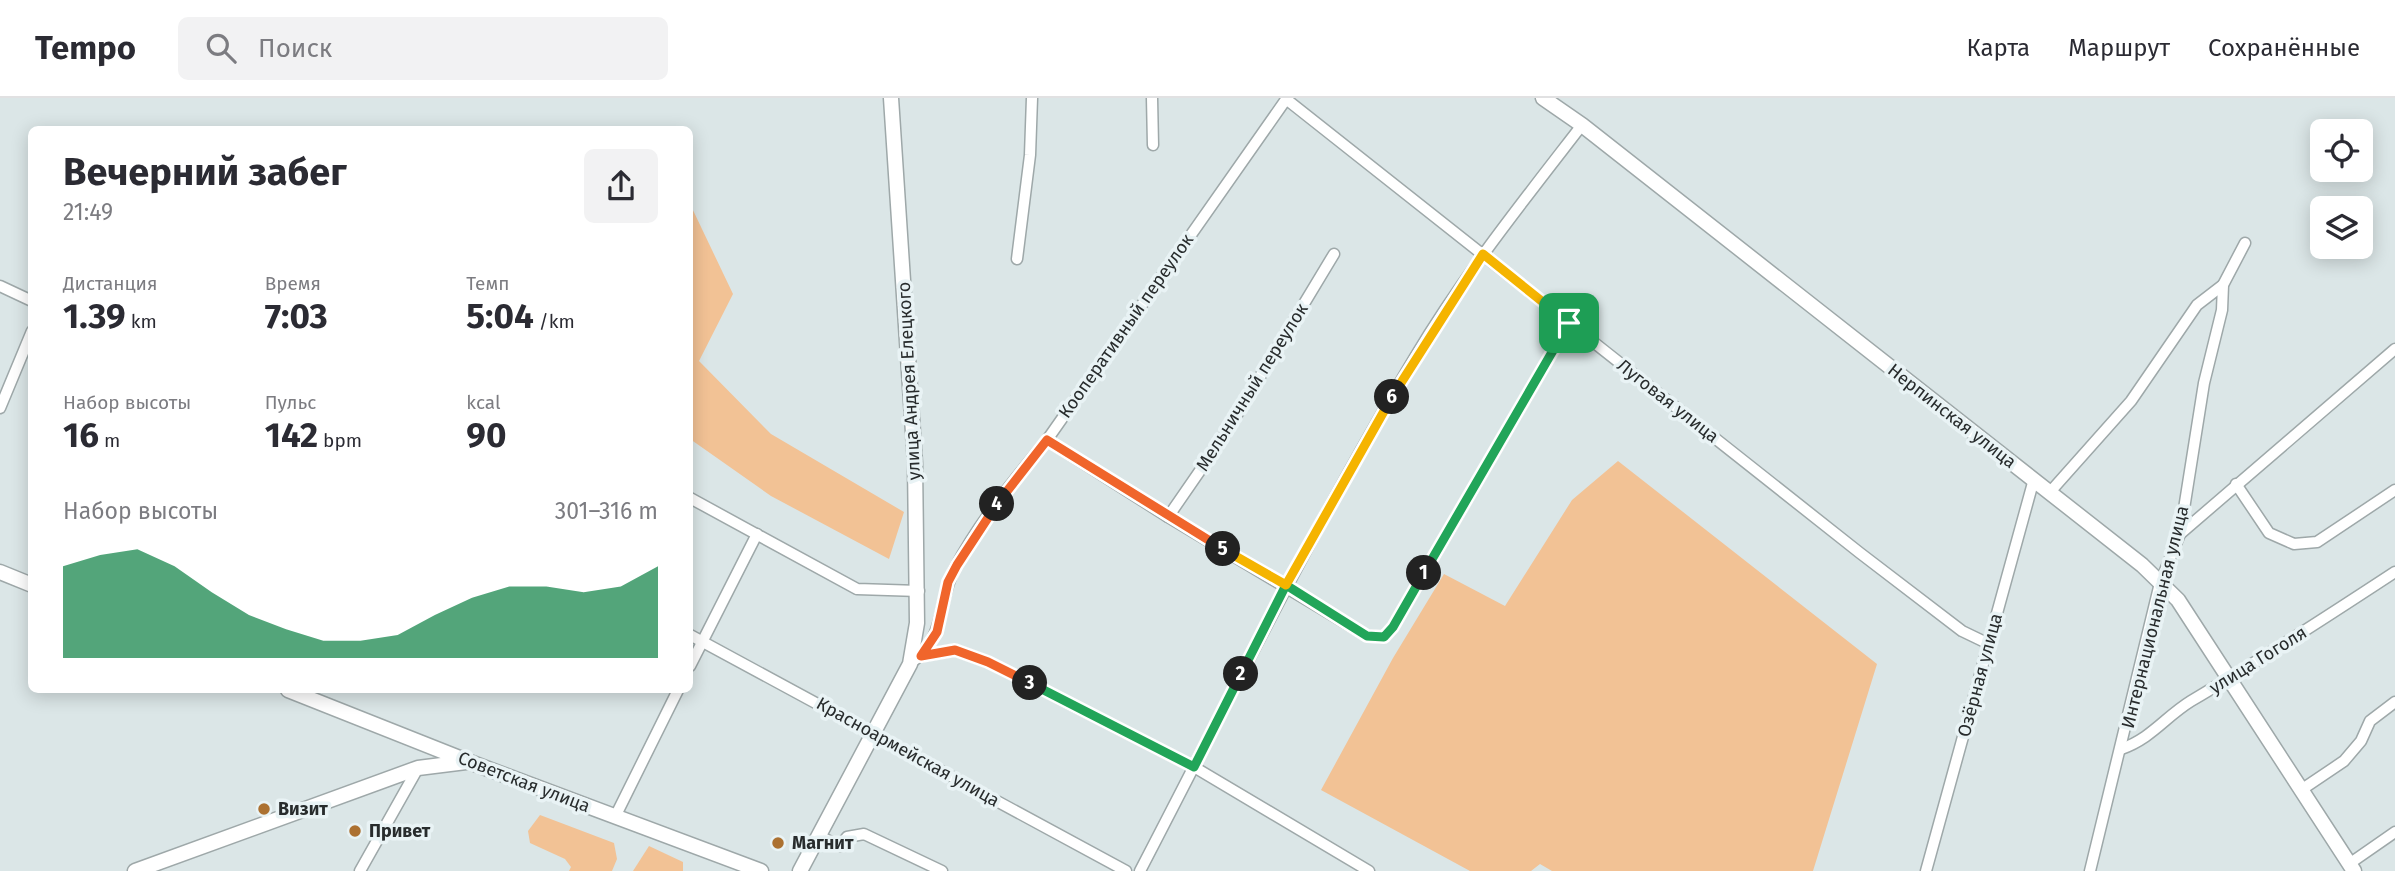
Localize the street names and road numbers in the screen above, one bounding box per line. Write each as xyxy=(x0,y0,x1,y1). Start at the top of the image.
street label: Кооперативный переулок xyxy=(1054,229,1198,422)
street label: улица Андрея Елецкого xyxy=(893,281,925,481)
street label: Мельничный переулок xyxy=(1191,298,1313,475)
street label: Луговая улица xyxy=(1613,354,1723,448)
street label: Нерпинская улица xyxy=(1883,359,2021,473)
street label: Интернациональная улица xyxy=(2117,503,2193,731)
street label: Озёрная улица xyxy=(1953,611,2007,739)
street label: улица Гоголя xyxy=(2205,621,2311,699)
street label: Красноармейская улица xyxy=(813,692,1003,812)
street label: Советская улица xyxy=(455,747,593,817)

